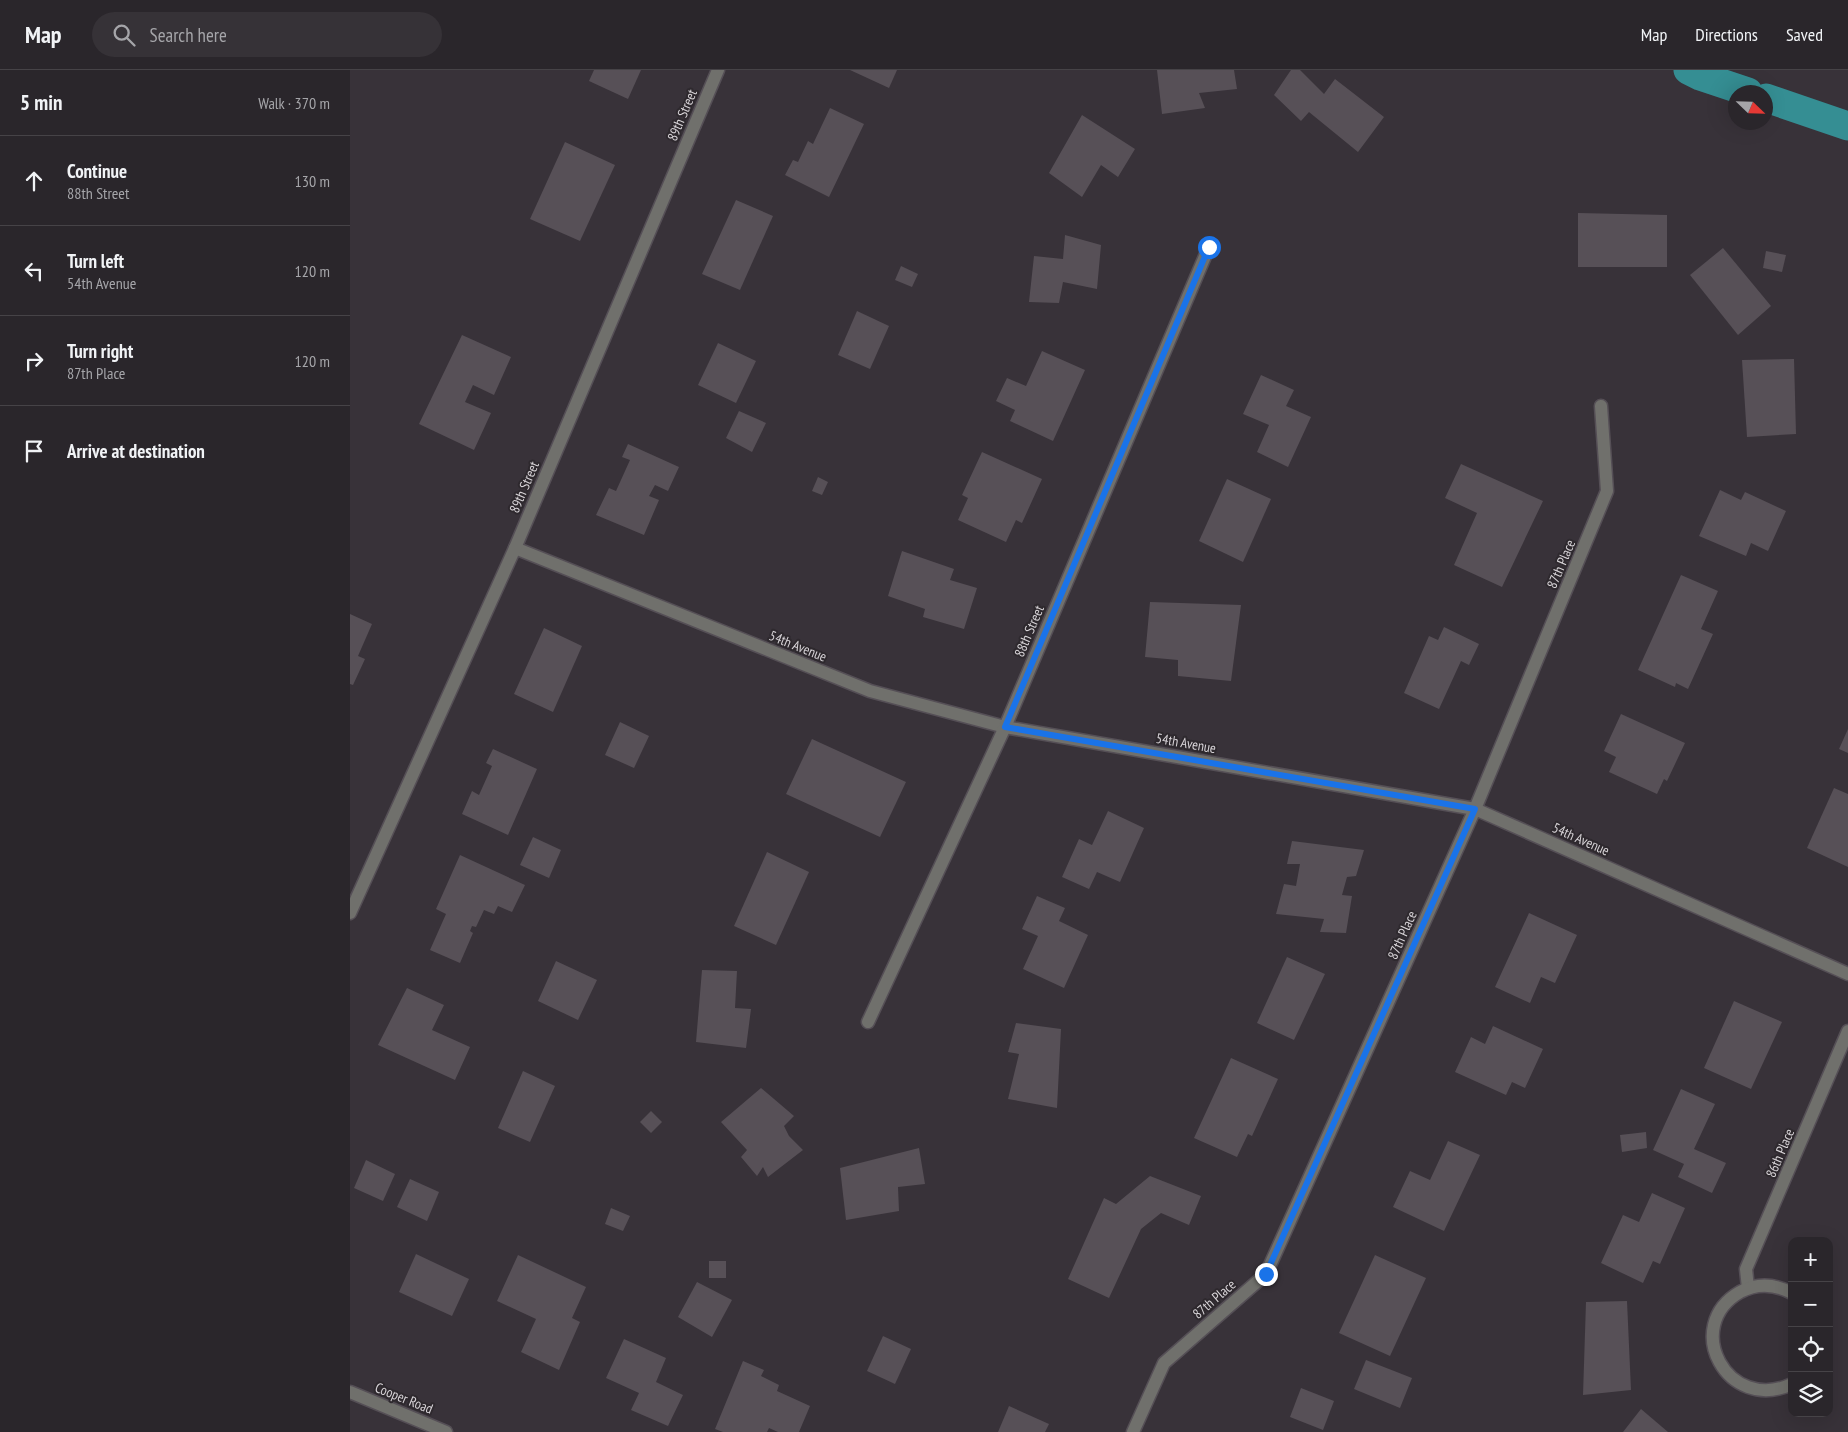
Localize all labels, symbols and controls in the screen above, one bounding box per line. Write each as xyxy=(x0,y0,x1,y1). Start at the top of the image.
search box xyxy=(92,12,442,57)
text: Map xyxy=(25,19,62,50)
icon: search xyxy=(110,21,138,49)
text: Search here xyxy=(150,23,227,47)
text: Map xyxy=(1641,23,1667,46)
text: Directions xyxy=(1695,23,1758,46)
text: Saved xyxy=(1786,23,1823,46)
north arrow xyxy=(1728,85,1773,130)
street label: 89th Street xyxy=(663,86,701,144)
text: 5 min xyxy=(20,89,62,116)
text: Walk · 370 m xyxy=(258,93,330,113)
text: Continue xyxy=(67,159,127,183)
icon: ahead xyxy=(20,167,48,195)
text: 130 m xyxy=(295,171,330,191)
text: 88th Street xyxy=(67,183,129,203)
route start xyxy=(1198,236,1221,259)
text: Turn left xyxy=(67,249,124,273)
icon: left xyxy=(20,257,48,285)
text: 120 m xyxy=(295,261,330,281)
text: 54th Avenue xyxy=(67,273,136,293)
text: Turn right xyxy=(67,339,133,363)
icon: right xyxy=(20,347,48,375)
text: 120 m xyxy=(295,351,330,371)
text: 87th Place xyxy=(67,363,125,383)
icon: arrive xyxy=(20,437,48,465)
text: Arrive at destination xyxy=(67,439,205,463)
street label: 89th Street xyxy=(505,458,543,516)
street label: 87th Place xyxy=(1543,537,1579,591)
street label: 88th Street xyxy=(1010,602,1048,660)
street label: 54th Avenue xyxy=(767,626,830,666)
street label: 54th Avenue xyxy=(1155,729,1218,757)
street label: 54th Avenue xyxy=(1550,818,1613,860)
street label: 87th Place xyxy=(1383,908,1421,962)
street label: 86th Place xyxy=(1762,1126,1798,1180)
map controls xyxy=(1788,1237,1833,1417)
button: + xyxy=(1788,1237,1833,1282)
route end xyxy=(1255,1263,1278,1286)
street label: 87th Place xyxy=(1189,1275,1239,1323)
button: − xyxy=(1788,1282,1833,1327)
button: locate xyxy=(1788,1327,1833,1372)
button: layers xyxy=(1788,1372,1833,1417)
street label: Cooper Road xyxy=(372,1378,436,1418)

